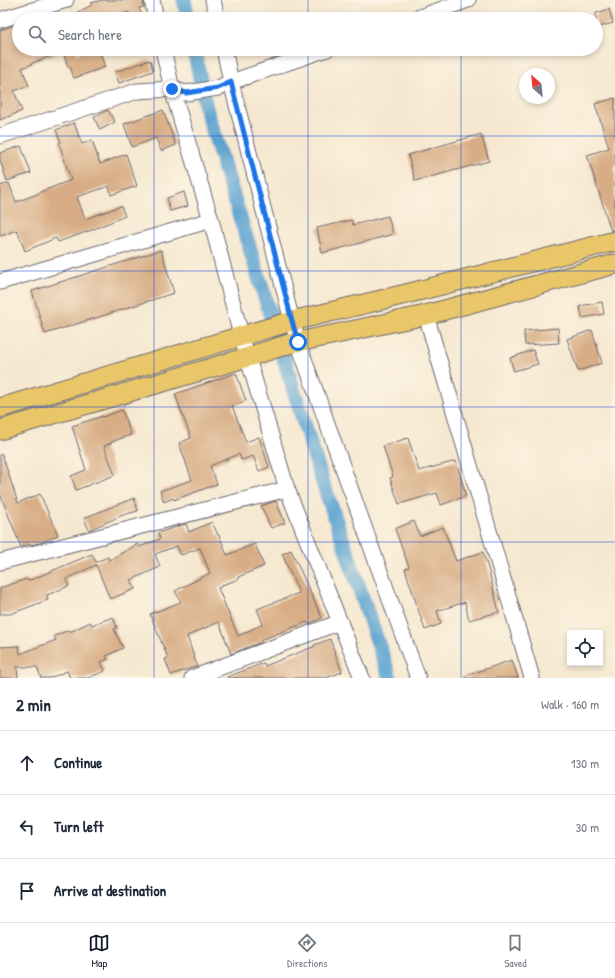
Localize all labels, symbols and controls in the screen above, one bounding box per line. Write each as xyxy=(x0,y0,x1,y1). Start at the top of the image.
search box xyxy=(12,12,603,56)
icon: search xyxy=(26,23,48,45)
text: Search here xyxy=(58,24,122,45)
north arrow xyxy=(519,68,555,104)
route end xyxy=(163,80,181,98)
route start xyxy=(289,333,307,351)
map controls xyxy=(567,630,603,666)
button: locate xyxy=(567,630,603,666)
text: 2 min xyxy=(16,693,51,716)
text: Walk · 160 m xyxy=(541,695,599,713)
icon: ahead xyxy=(16,752,38,774)
text: Continue xyxy=(54,752,102,773)
text: 130 m xyxy=(571,754,599,772)
icon: left xyxy=(16,816,38,838)
text: Turn left xyxy=(54,816,104,837)
text: 30 m xyxy=(576,818,599,836)
icon: arrive xyxy=(16,880,38,902)
text: Arrive at destination xyxy=(54,880,166,901)
tab: Map xyxy=(88,932,110,970)
tab: Directions xyxy=(287,932,328,970)
tab: Saved xyxy=(504,932,527,970)

